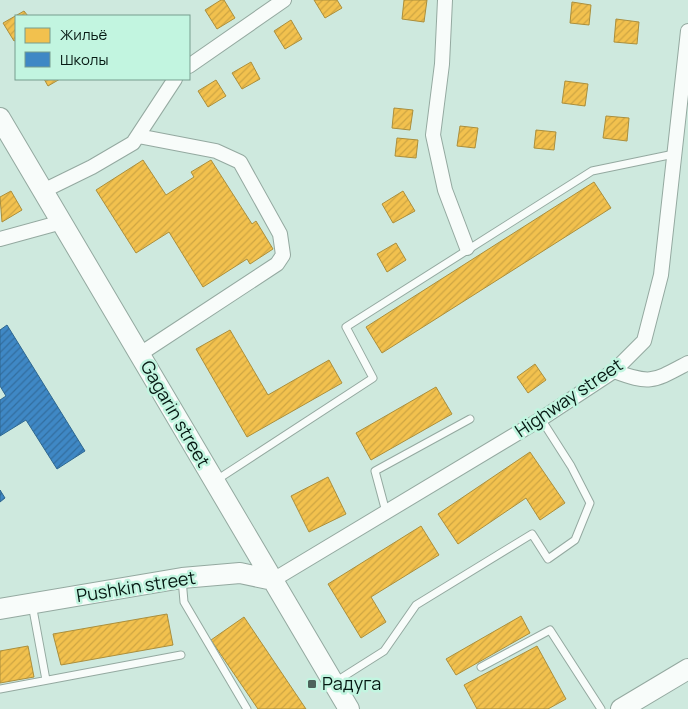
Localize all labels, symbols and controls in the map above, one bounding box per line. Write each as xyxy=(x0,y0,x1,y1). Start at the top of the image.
legend xyxy=(15,15,190,80)
text: Жильё xyxy=(60,24,108,45)
text: Школы xyxy=(60,49,108,70)
street label: Highway street xyxy=(510,352,627,442)
street label: Gagarin street xyxy=(136,356,216,471)
street label: Pushkin street xyxy=(75,565,197,607)
place label: Радуга xyxy=(322,671,381,695)
marker: Радуга xyxy=(306,678,318,690)

